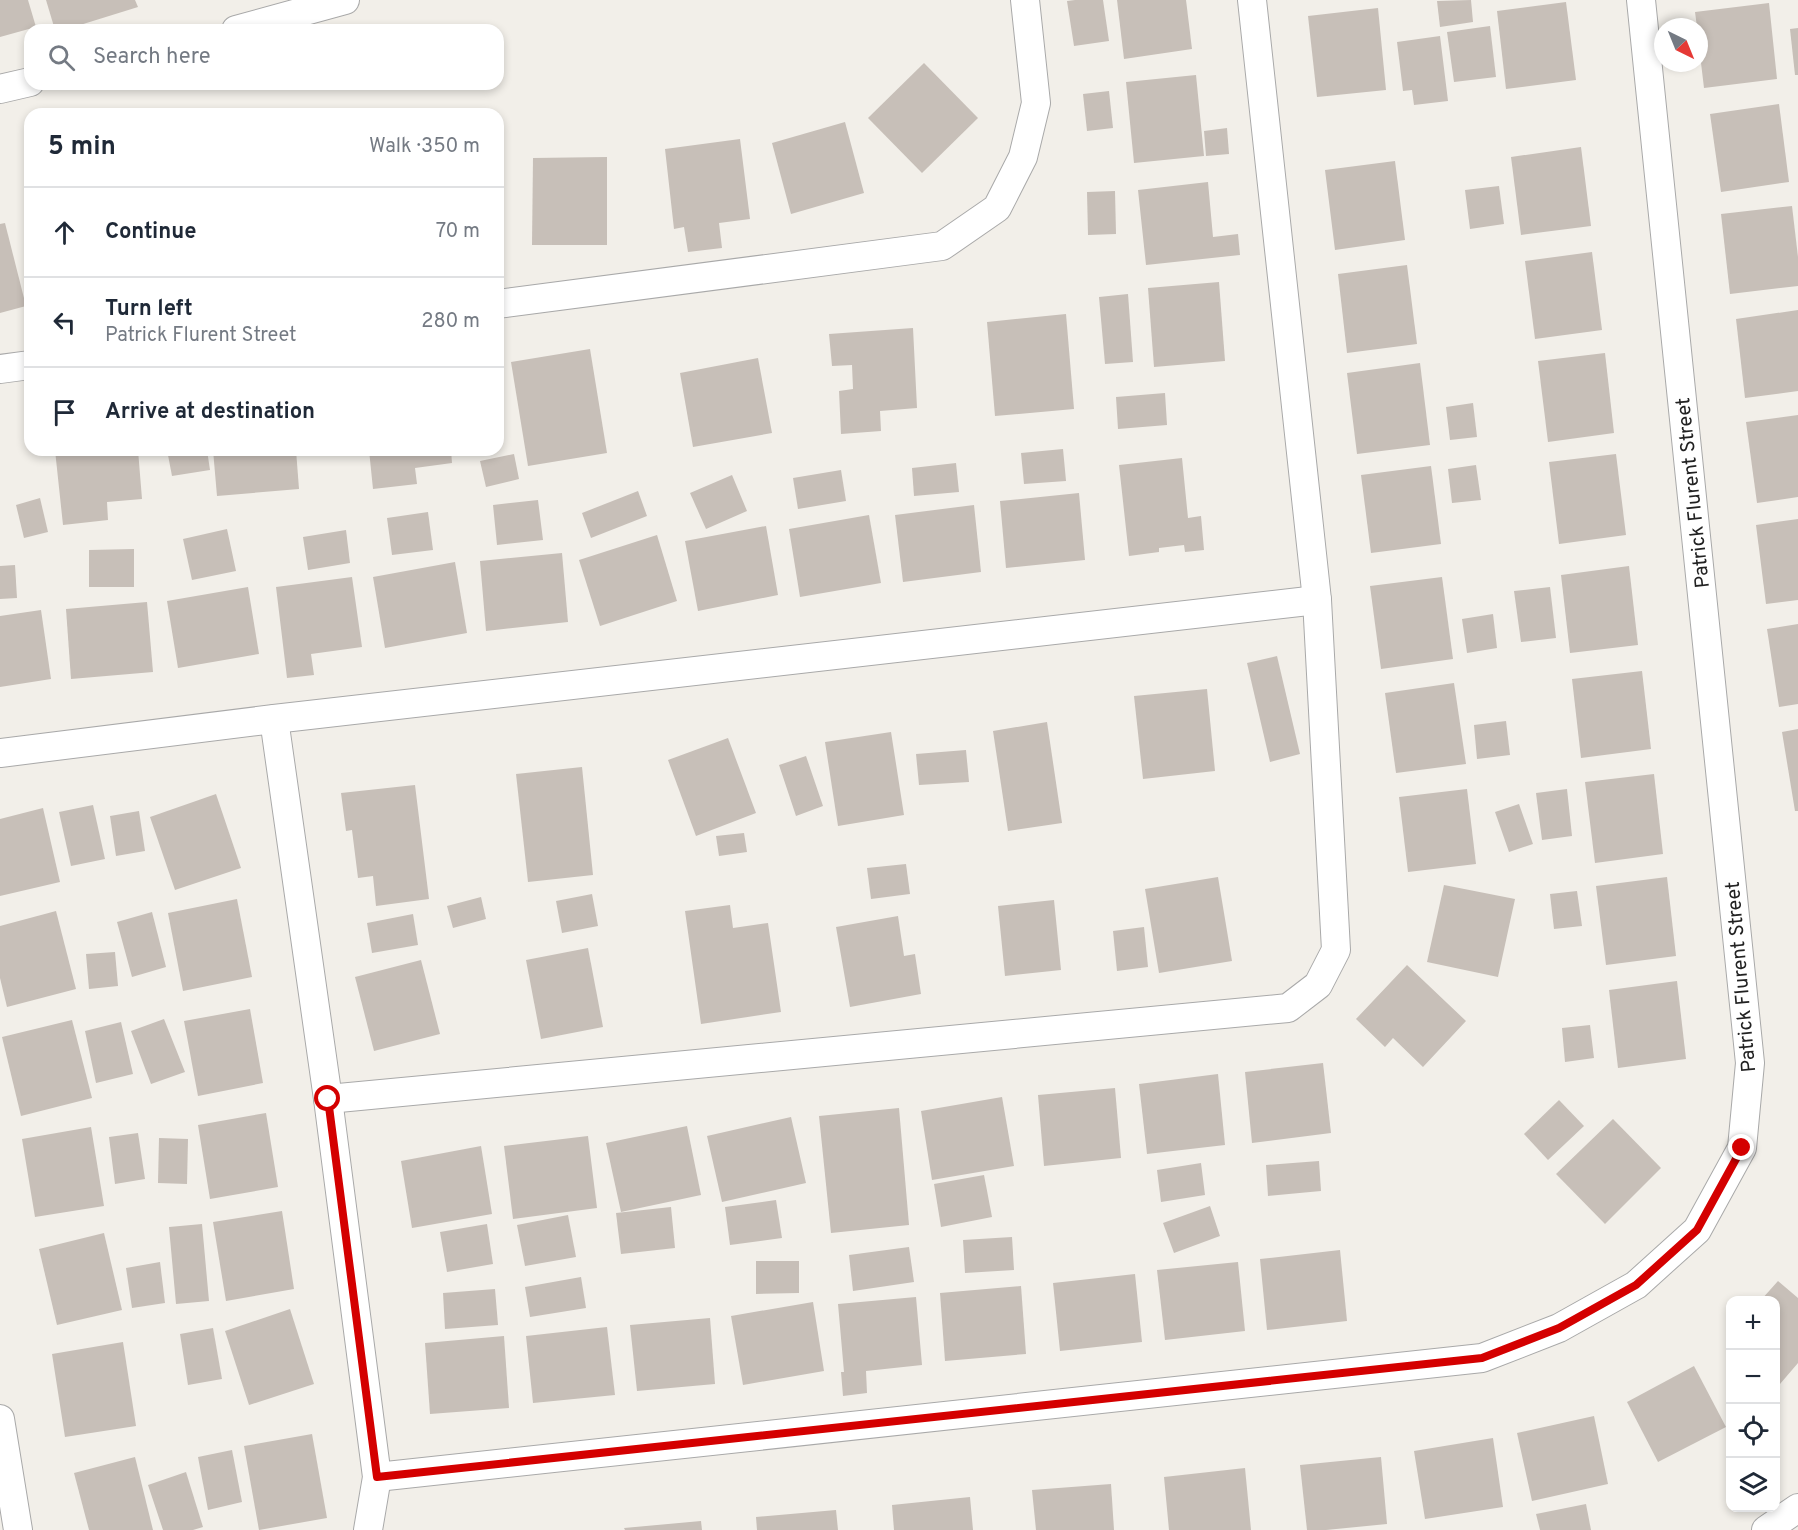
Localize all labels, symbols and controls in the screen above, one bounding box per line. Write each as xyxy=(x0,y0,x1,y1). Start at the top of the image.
north arrow xyxy=(1654,18,1708,72)
search box xyxy=(24,24,504,90)
icon: search xyxy=(45,41,78,74)
text: Search here xyxy=(93,44,211,71)
text: 5 min xyxy=(48,131,116,164)
text: Walk · 350 m xyxy=(369,134,480,160)
icon: ahead xyxy=(48,216,81,249)
text: Continue xyxy=(105,219,196,246)
text: 70 m xyxy=(436,219,480,245)
text: Turn left xyxy=(105,296,193,323)
icon: left xyxy=(48,306,81,339)
text: 280 m xyxy=(421,309,480,335)
text: Patrick Flurent Street xyxy=(105,323,297,349)
icon: arrive xyxy=(48,396,81,429)
street label: Patrick Flurent Street xyxy=(1671,396,1717,589)
text: Arrive at destination xyxy=(105,399,315,426)
street label: Patrick Flurent Street xyxy=(1721,880,1763,1073)
route start xyxy=(314,1085,340,1111)
route end xyxy=(1728,1134,1754,1160)
map controls xyxy=(1726,1296,1780,1512)
button: + xyxy=(1726,1296,1780,1350)
button: − xyxy=(1726,1350,1780,1404)
button: locate xyxy=(1726,1404,1780,1458)
button: layers xyxy=(1726,1458,1780,1512)

